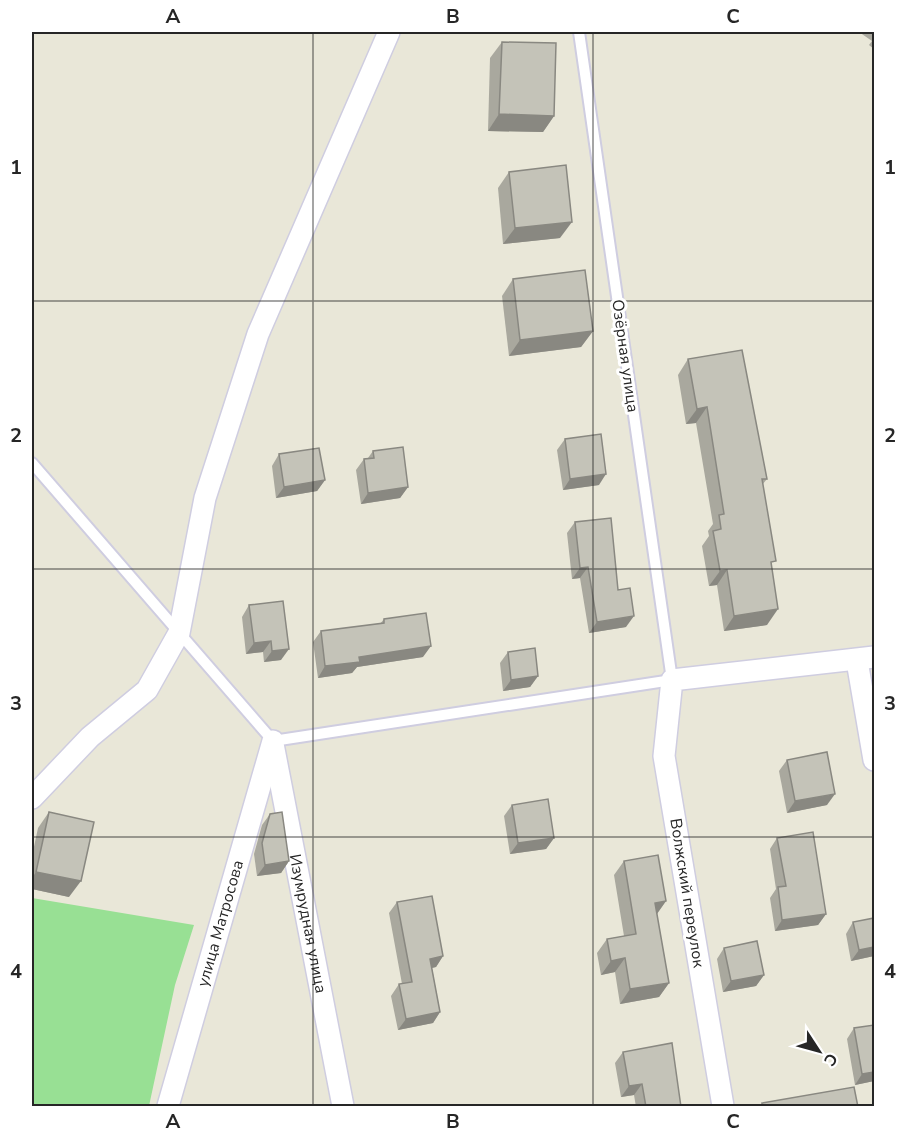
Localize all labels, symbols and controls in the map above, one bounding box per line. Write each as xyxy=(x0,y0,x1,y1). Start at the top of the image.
text: A xyxy=(166,3,181,30)
text: B xyxy=(446,3,460,30)
text: C xyxy=(726,3,740,30)
text: 1 xyxy=(10,154,22,181)
text: 1 xyxy=(884,154,896,181)
street label: Озёрная улица xyxy=(606,298,644,414)
text: 2 xyxy=(10,422,22,449)
text: 2 xyxy=(884,422,896,449)
text: 3 xyxy=(10,690,22,717)
text: 3 xyxy=(884,690,896,717)
street label: Волжский переулок xyxy=(664,817,710,970)
street label: Изумрудная улица xyxy=(284,852,332,995)
street label: улица Матросова xyxy=(192,858,249,989)
text: 4 xyxy=(10,958,22,985)
text: 4 xyxy=(884,958,896,985)
north arrow xyxy=(789,1021,849,1081)
text: С xyxy=(818,1048,842,1070)
text: A xyxy=(166,1108,181,1135)
text: B xyxy=(446,1108,460,1135)
text: C xyxy=(726,1108,740,1135)

